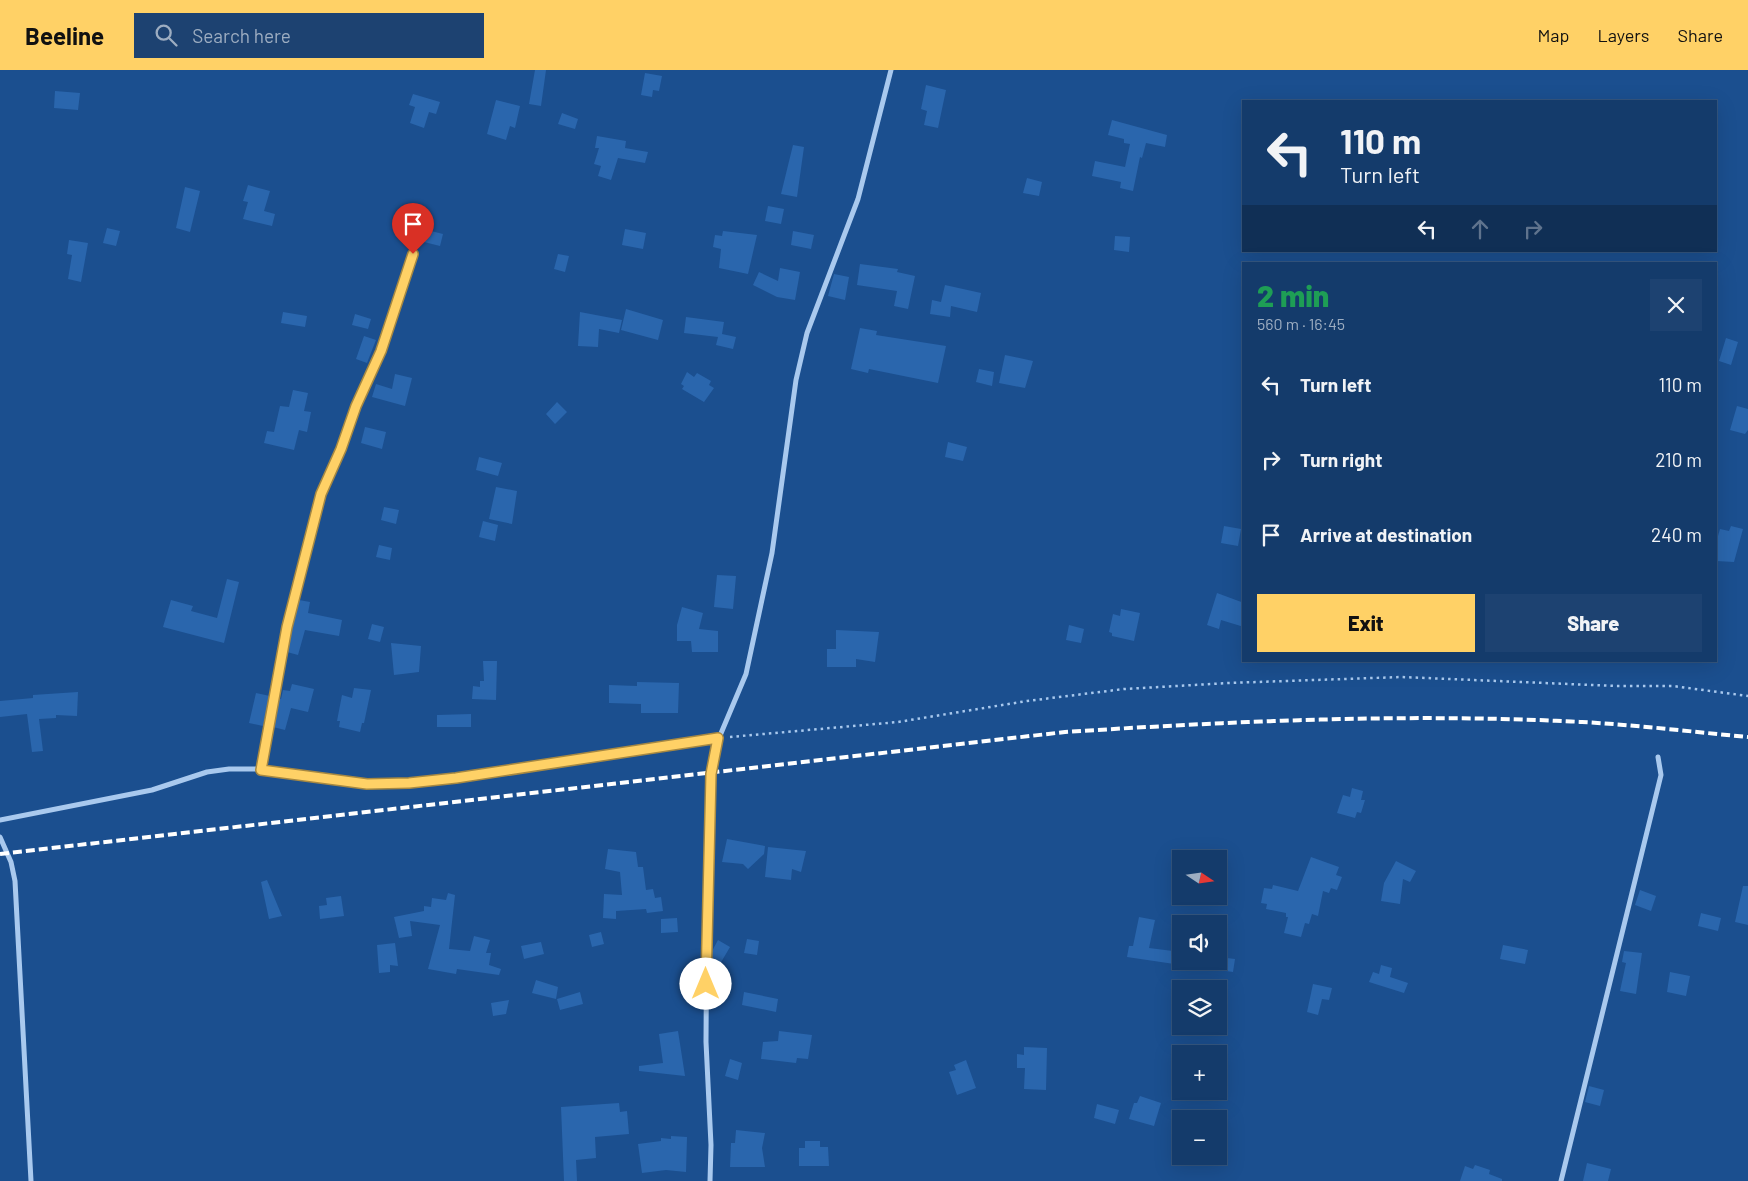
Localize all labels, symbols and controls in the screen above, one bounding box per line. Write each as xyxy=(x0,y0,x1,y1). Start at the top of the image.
search box xyxy=(134,13,484,58)
text: Beeline xyxy=(25,21,104,50)
icon: search xyxy=(152,21,180,49)
text: Search here xyxy=(192,24,291,47)
text: Map xyxy=(1537,24,1569,46)
text: Layers xyxy=(1597,24,1650,46)
text: Share xyxy=(1678,24,1723,46)
text: 110 m xyxy=(1340,119,1421,161)
icon: left xyxy=(1257,120,1322,185)
text: Turn left xyxy=(1340,161,1420,187)
pin xyxy=(392,203,434,254)
icon: arrive xyxy=(399,210,427,238)
icon: left xyxy=(1413,215,1441,243)
icon: ahead xyxy=(1466,215,1494,243)
icon: right xyxy=(1519,215,1547,243)
text: 2 min xyxy=(1257,277,1329,313)
button: close xyxy=(1650,279,1702,331)
text: 560 m · 16:45 xyxy=(1257,314,1345,333)
icon: left xyxy=(1257,371,1285,399)
text: Turn left xyxy=(1300,373,1371,396)
text: 110 m xyxy=(1658,373,1702,396)
icon: right xyxy=(1257,446,1285,474)
text: Turn right xyxy=(1300,448,1382,471)
text: 210 m xyxy=(1655,448,1702,471)
icon: arrive xyxy=(1257,521,1285,549)
text: Arrive at destination xyxy=(1300,523,1472,546)
text: 240 m xyxy=(1651,523,1702,546)
button: Exit xyxy=(1257,594,1475,652)
button: Share xyxy=(1485,594,1702,652)
north arrow xyxy=(1172,850,1228,905)
map controls xyxy=(1172,850,1227,1165)
button: sound xyxy=(1172,915,1227,970)
position arrow xyxy=(679,957,731,1009)
button: layers xyxy=(1172,980,1227,1035)
button: + xyxy=(1172,1045,1227,1100)
button: − xyxy=(1172,1110,1227,1165)

